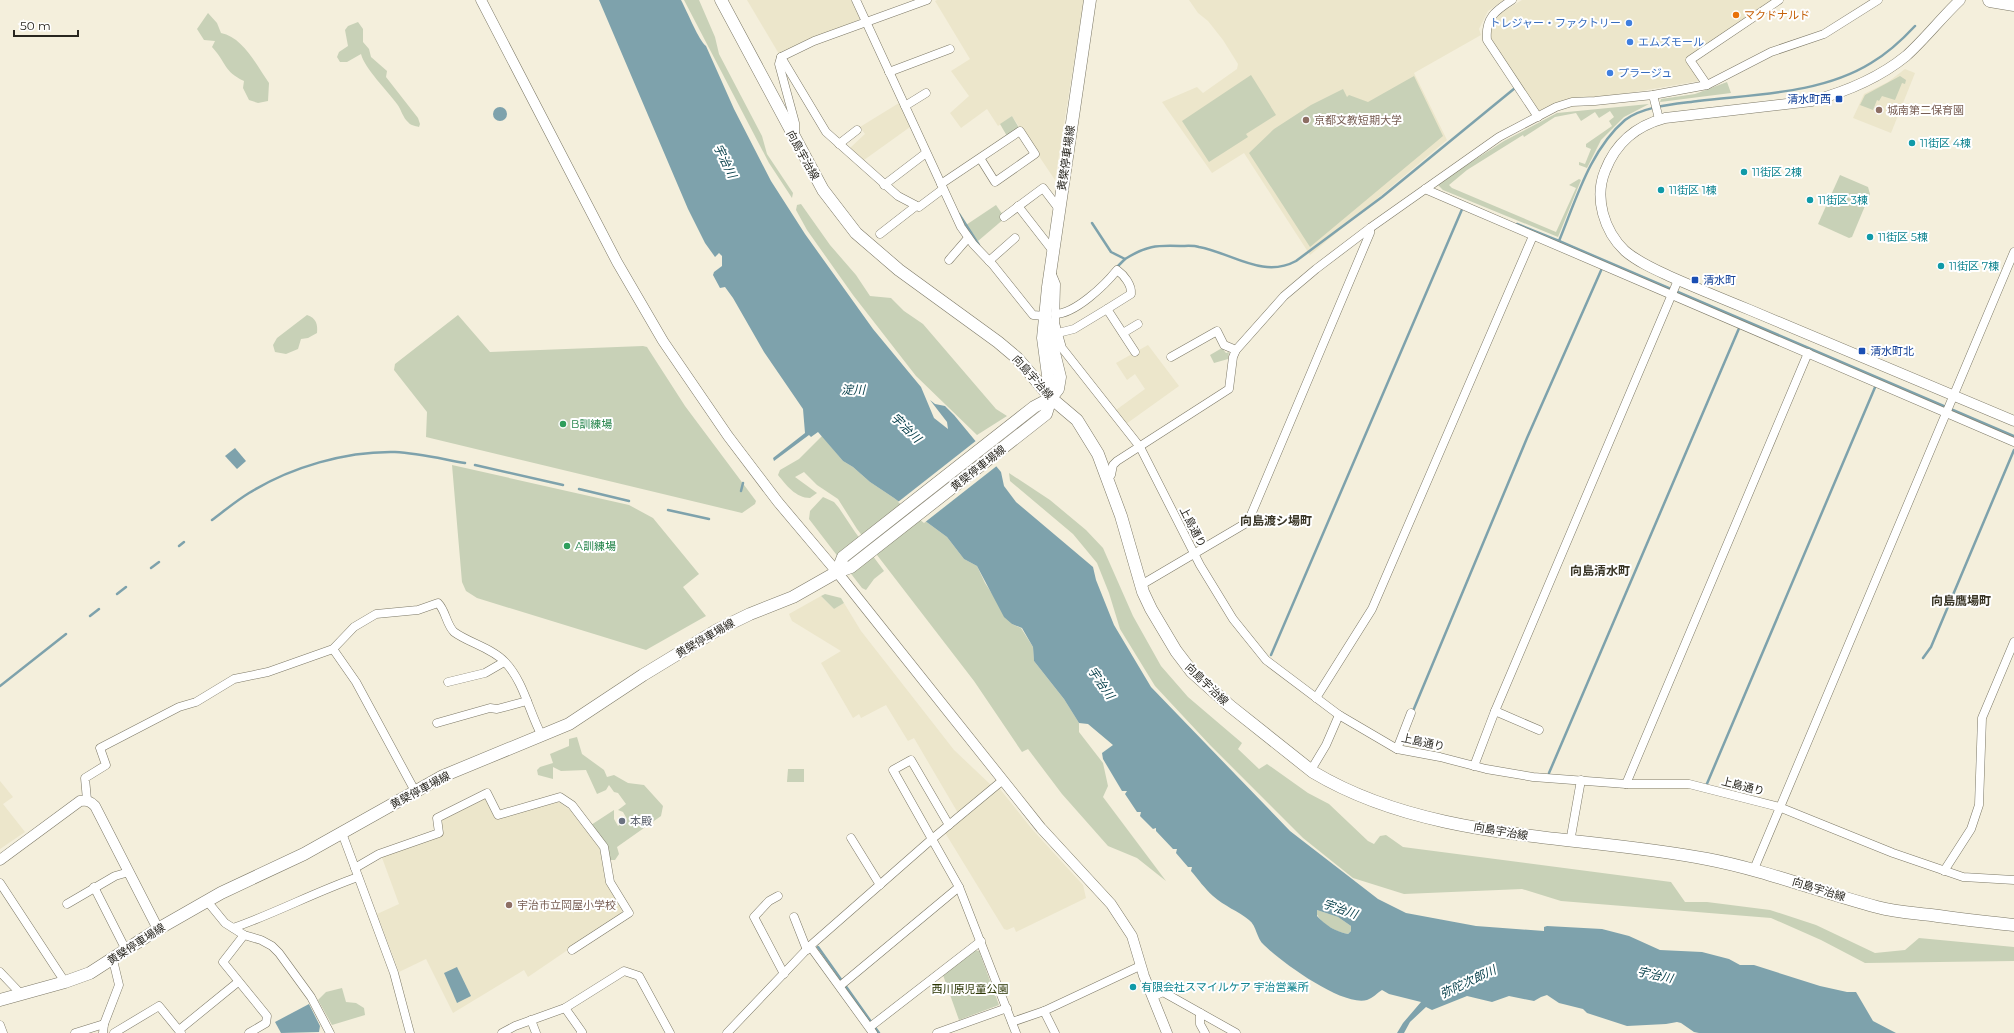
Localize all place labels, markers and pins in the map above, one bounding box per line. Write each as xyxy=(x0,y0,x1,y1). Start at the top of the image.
place label: マクドナルド xyxy=(1744,8,1810,22)
marker: マクドナルド xyxy=(1731,10,1741,20)
place label: トレジャー・ファクトリー xyxy=(1490,16,1621,30)
marker: トレジャー・ファクトリー xyxy=(1624,18,1634,28)
place label: エムズモール xyxy=(1638,35,1704,49)
marker: エムズモール xyxy=(1625,37,1635,47)
place label: プラージュ xyxy=(1618,66,1672,80)
marker: プラージュ xyxy=(1605,68,1615,78)
place label: 清水町西 xyxy=(1787,92,1831,106)
marker: 清水町西 xyxy=(1834,94,1844,104)
place label: 城南第二保育園 xyxy=(1887,103,1964,117)
marker: 城南第二保育園 xyxy=(1874,105,1884,115)
place label: 京都文教短期大学 xyxy=(1314,113,1402,127)
marker: 京都文教短期大学 xyxy=(1301,115,1311,125)
place label: 11街区 4棟 xyxy=(1920,136,1971,150)
marker: 11街区 4棟 xyxy=(1907,138,1917,148)
place label: 11街区 2棟 xyxy=(1752,165,1802,179)
marker: 11街区 2棟 xyxy=(1739,167,1749,177)
place label: 11街区 1棟 xyxy=(1669,183,1717,197)
marker: 11街区 1棟 xyxy=(1656,185,1666,195)
place label: 11街区 3棟 xyxy=(1818,193,1868,207)
marker: 11街区 3棟 xyxy=(1805,195,1815,205)
place label: 11街区 5棟 xyxy=(1878,230,1928,244)
marker: 11街区 5棟 xyxy=(1865,232,1875,242)
place label: 11街区 7棟 xyxy=(1949,259,1999,273)
marker: 11街区 7棟 xyxy=(1936,261,1946,271)
place label: 清水町 xyxy=(1703,273,1736,287)
marker: 清水町 xyxy=(1690,275,1700,285)
place label: 清水町北 xyxy=(1870,344,1914,358)
marker: 清水町北 xyxy=(1857,346,1867,356)
place label: B訓練場 xyxy=(571,417,612,431)
marker: B訓練場 xyxy=(558,419,568,429)
place label: A訓練場 xyxy=(575,539,616,553)
marker: A訓練場 xyxy=(562,541,572,551)
place label: 本殿 xyxy=(630,814,652,828)
marker: 本殿 xyxy=(617,816,627,826)
place label: 宇治市立岡屋小学校 xyxy=(517,898,616,912)
marker: 宇治市立岡屋小学校 xyxy=(504,900,514,910)
place label: 有限会社スマイルケア 宇治営業所 xyxy=(1141,980,1310,994)
marker: 有限会社スマイルケア 宇治営業所 xyxy=(1128,982,1138,992)

